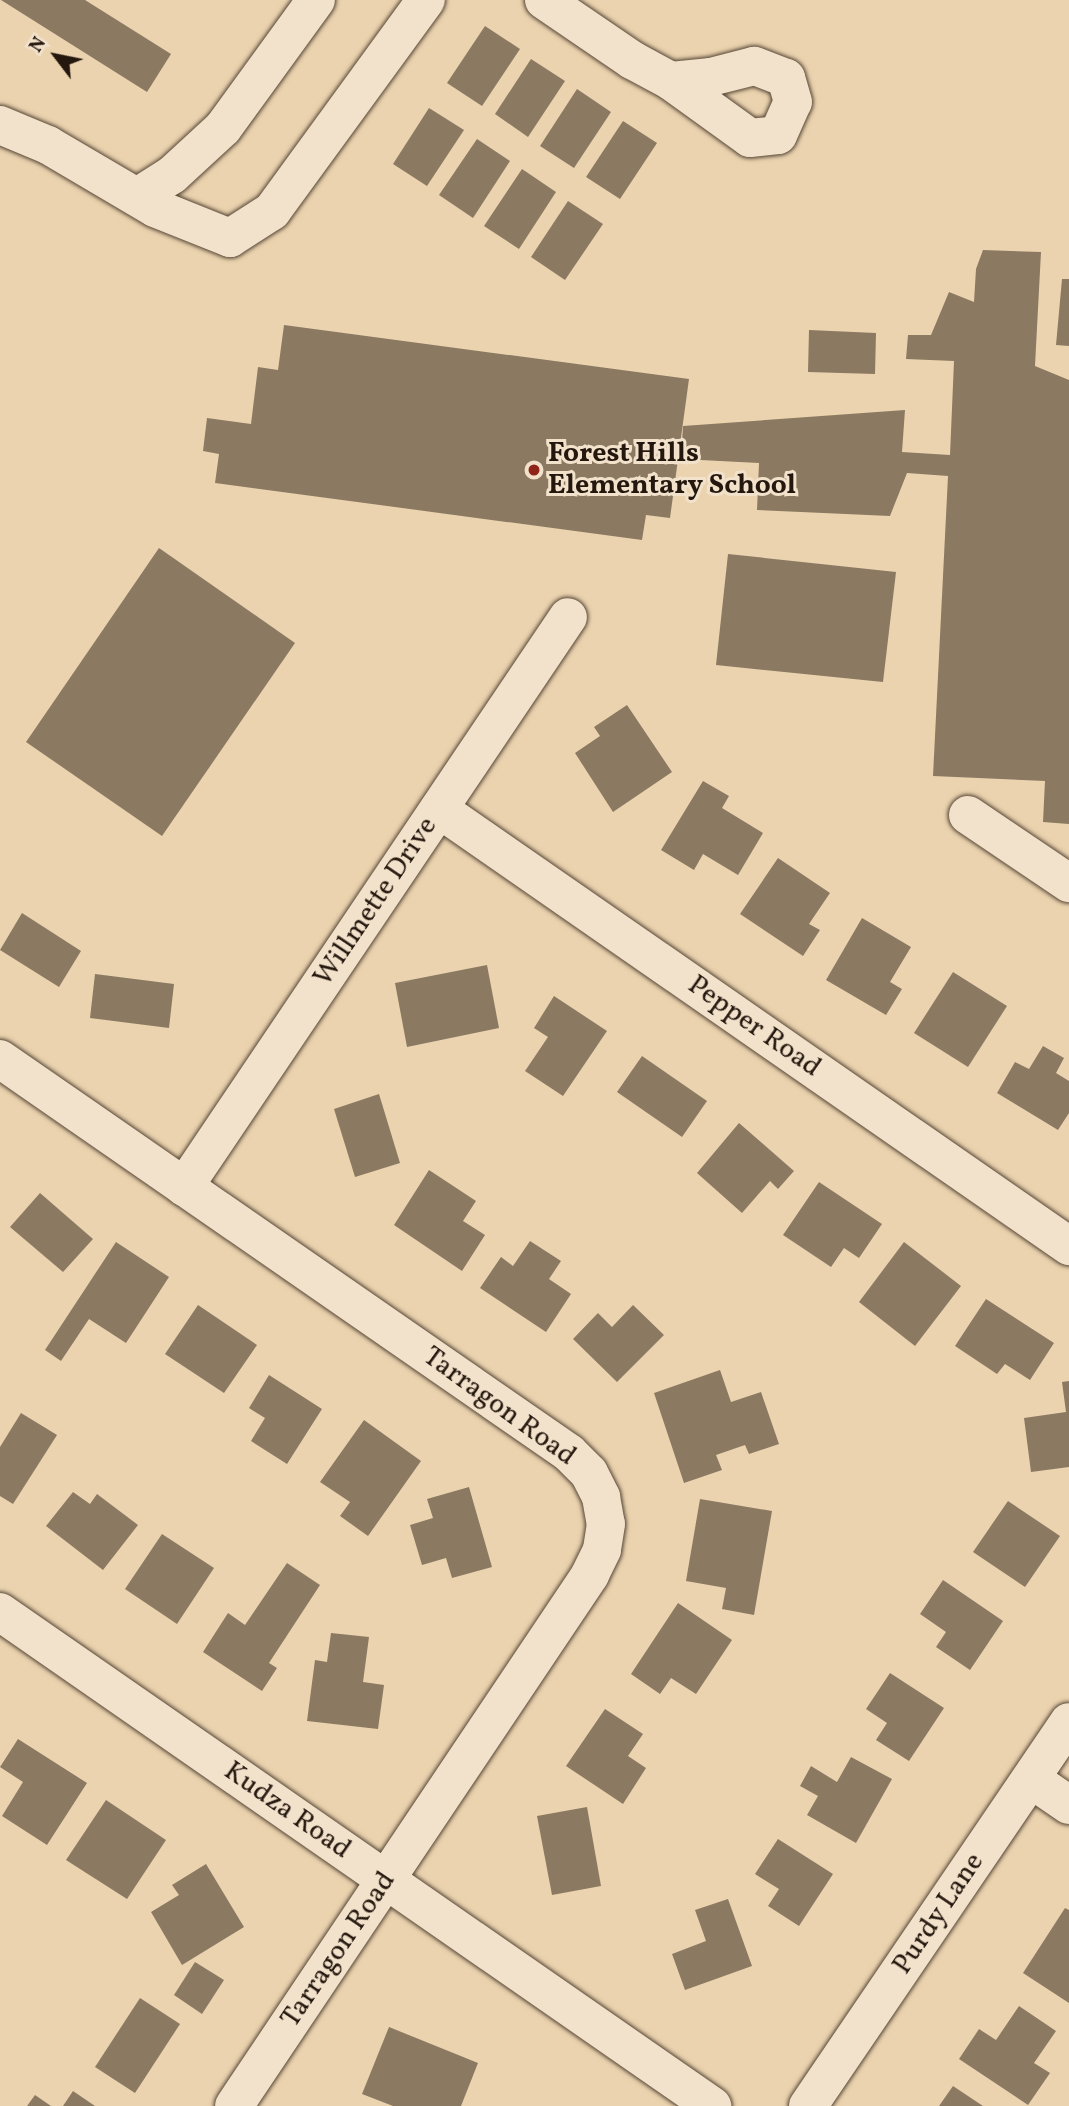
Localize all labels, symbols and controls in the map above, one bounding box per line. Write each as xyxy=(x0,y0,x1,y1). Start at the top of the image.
north arrow xyxy=(21,21,91,91)
text: N xyxy=(24,32,53,58)
place label: Forest Hills Elementary School xyxy=(548,437,797,503)
marker: Forest Hills Elementary School xyxy=(526,462,542,478)
street label: Willmette Drive xyxy=(307,811,445,993)
street label: Pepper Road xyxy=(681,969,827,1085)
street label: Tarragon Road xyxy=(416,1340,582,1474)
street label: Kudza Road xyxy=(217,1755,357,1867)
street label: Purdy Lane xyxy=(886,1847,992,1981)
street label: Tarragon Road xyxy=(275,1866,403,2034)

